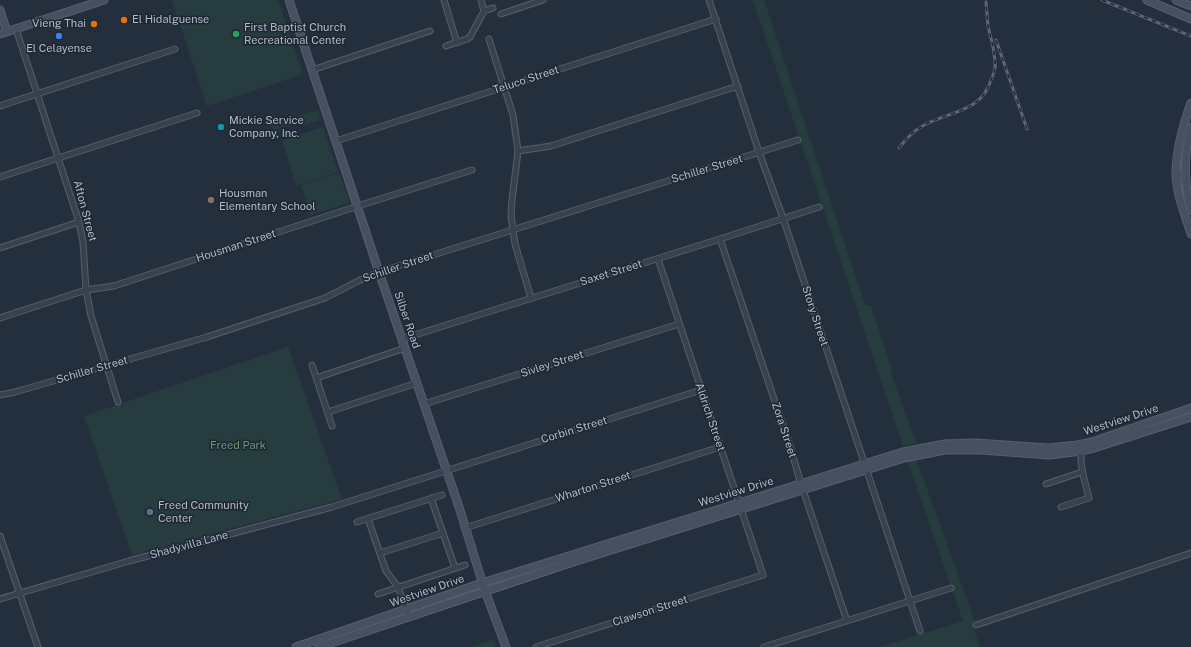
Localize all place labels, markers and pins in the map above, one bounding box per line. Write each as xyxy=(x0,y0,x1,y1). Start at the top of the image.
place label: El Hidalguense xyxy=(132,13,209,27)
marker: El Hidalguense xyxy=(119,15,129,25)
place label: Vieng Thai xyxy=(32,17,86,31)
marker: Vieng Thai xyxy=(89,19,99,29)
place label: First Baptist Church Recreational Center xyxy=(244,21,346,47)
marker: First Baptist Church Recreational Center xyxy=(231,29,241,39)
marker: El Celayense xyxy=(54,31,64,41)
place label: El Celayense xyxy=(26,42,92,56)
place label: Mickie Service Company, Inc. xyxy=(229,114,304,140)
marker: Mickie Service Company, Inc. xyxy=(216,122,226,132)
place label: Housman Elementary School xyxy=(219,187,316,213)
marker: Housman Elementary School xyxy=(206,195,216,205)
place label: Freed Community Center xyxy=(158,499,249,525)
marker: Freed Community Center xyxy=(145,507,155,517)

